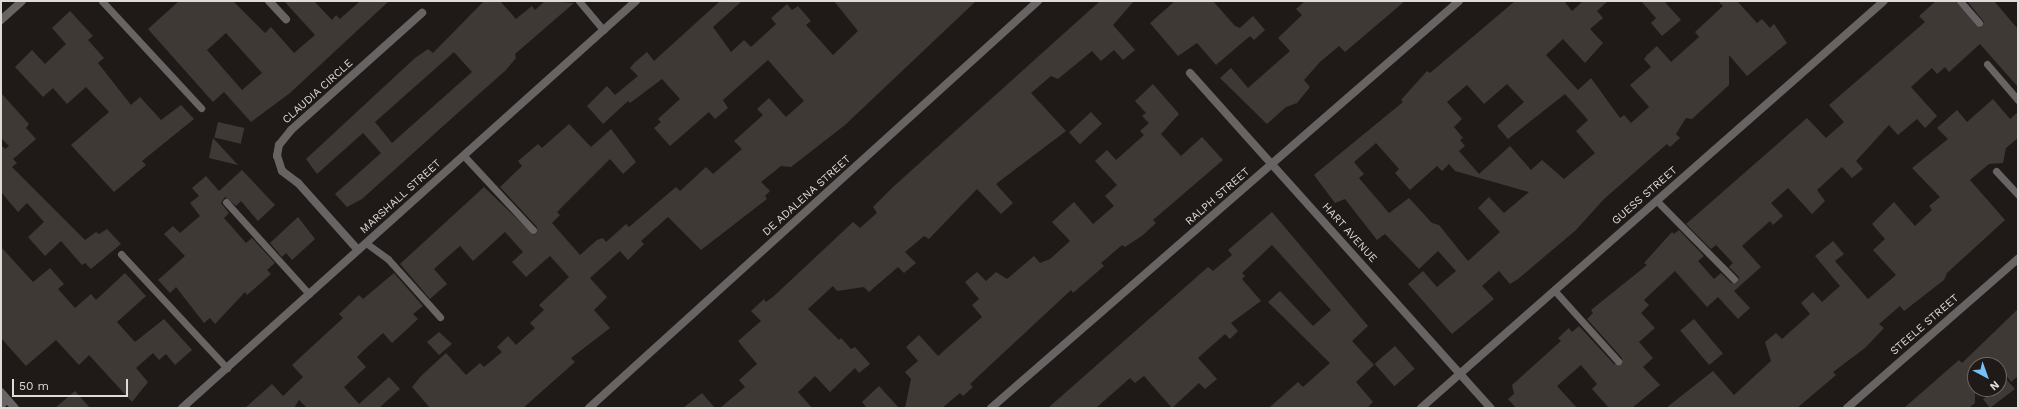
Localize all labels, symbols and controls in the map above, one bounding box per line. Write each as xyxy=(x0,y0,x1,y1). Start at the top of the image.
street label: CLAUDIA CIRCLE xyxy=(280,57,356,127)
street label: DE ADALENA STREET xyxy=(760,153,854,239)
street label: MARSHALL STREET xyxy=(358,157,444,237)
street label: GUESS STREET xyxy=(1610,164,1680,228)
street label: RALPH STREET xyxy=(1183,165,1253,229)
street label: HART AVENUE xyxy=(1319,200,1379,266)
street label: STEELE STREET xyxy=(1888,292,1962,358)
north arrow xyxy=(1967,357,2007,397)
scale bar xyxy=(14,371,130,397)
text: N xyxy=(1987,378,2002,393)
text: 50 m xyxy=(19,379,49,393)

